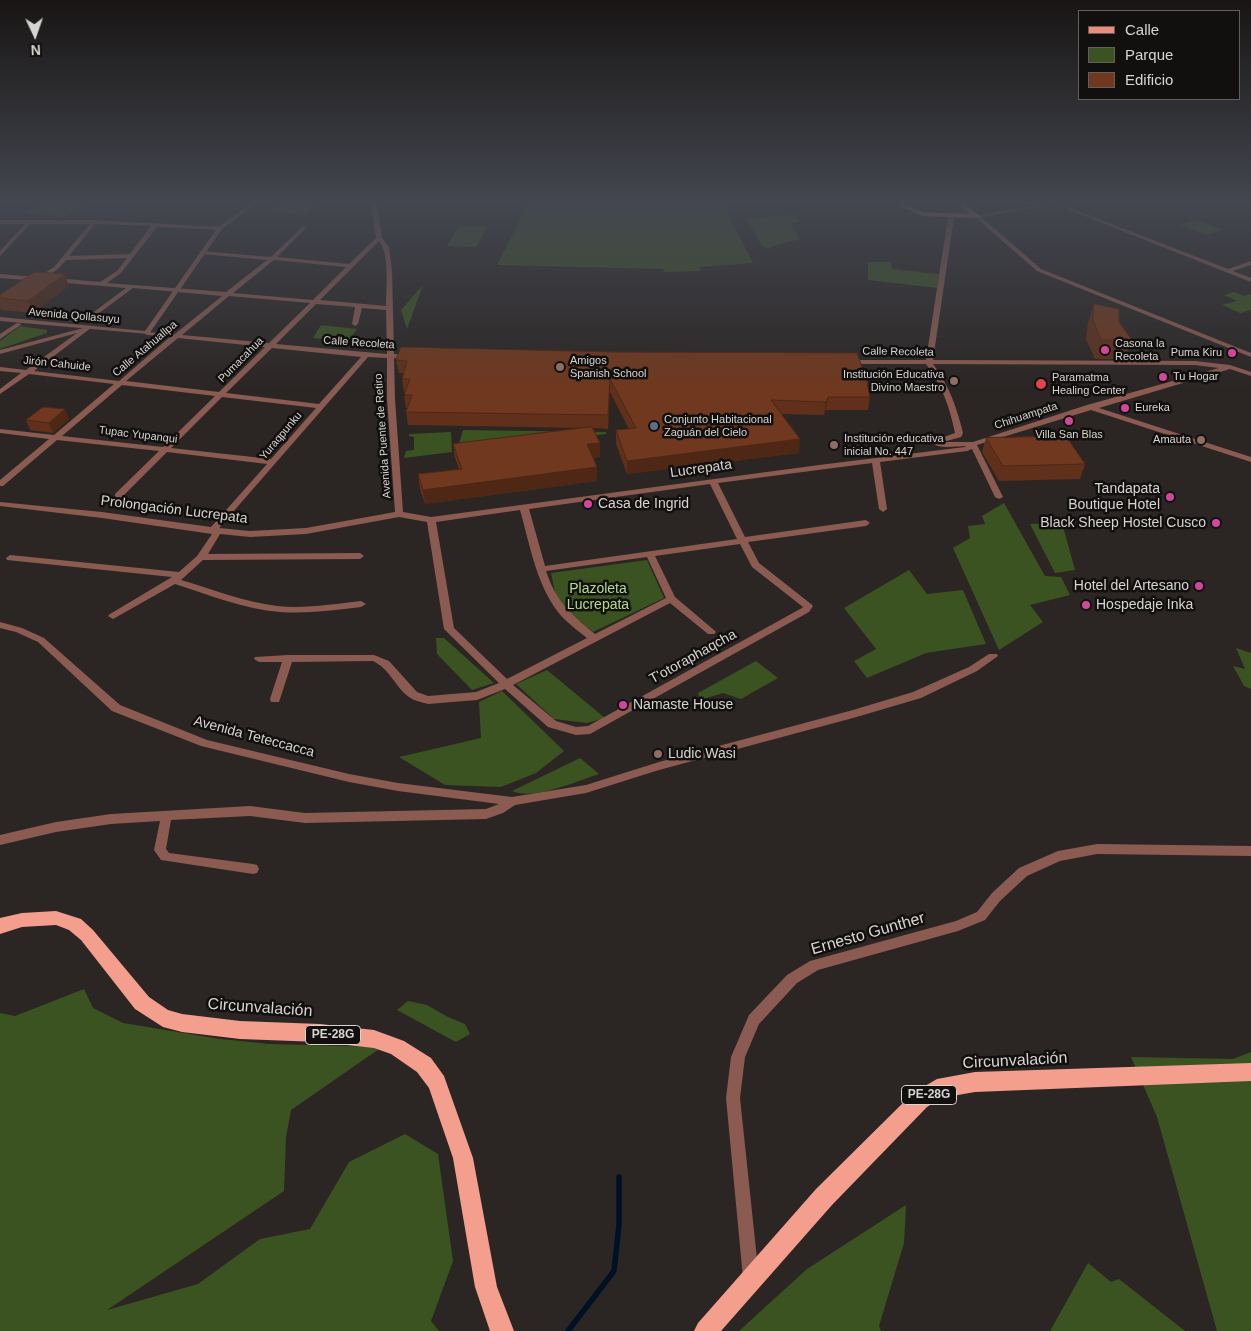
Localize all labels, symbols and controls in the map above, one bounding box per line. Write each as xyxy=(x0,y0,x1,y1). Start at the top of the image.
north arrow xyxy=(10,10,60,60)
legend xyxy=(1078,10,1241,100)
text: Calle xyxy=(1125,21,1159,38)
text: N xyxy=(30,42,41,58)
text: Parque xyxy=(1125,46,1173,63)
text: Edificio xyxy=(1125,71,1173,88)
street label: Avenida Qollasuyu xyxy=(28,305,120,327)
street label: Calle Atahuallpa xyxy=(110,318,180,380)
street label: Calle Recoleta xyxy=(323,334,395,352)
street label: Pumacahua xyxy=(216,335,266,385)
place label: Casona la Recoleta xyxy=(1115,337,1165,363)
marker: Casona la Recoleta xyxy=(1099,344,1111,356)
street label: Calle Recoleta xyxy=(862,345,934,359)
place label: Puma Kiru xyxy=(1171,346,1222,360)
marker: Puma Kiru xyxy=(1226,347,1238,359)
street label: Jirón Cahuide xyxy=(23,354,91,374)
place label: Amigos Spanish School xyxy=(570,354,646,380)
marker: Amigos Spanish School xyxy=(554,361,566,373)
place label: Institución Educativa Divino Maestro xyxy=(843,368,944,394)
place label: Tu Hogar xyxy=(1173,370,1218,384)
place label: Paramatma Healing Center xyxy=(1052,371,1125,397)
marker: Tu Hogar xyxy=(1157,371,1169,383)
street label: Avenida Puente de Retiro xyxy=(372,373,394,499)
marker: Institución Educativa Divino Maestro xyxy=(948,375,960,387)
marker: Paramatma Healing Center xyxy=(1034,377,1048,391)
street label: Chihuampata xyxy=(993,400,1059,432)
place label: Eureka xyxy=(1135,401,1170,415)
marker: Eureka xyxy=(1119,402,1131,414)
street label: Yuraqpunku xyxy=(257,409,305,463)
place label: Conjunto Habitacional Zaguán del Cielo xyxy=(664,413,772,439)
marker: Villa San Blas xyxy=(1063,415,1075,427)
marker: Conjunto Habitacional Zaguán del Cielo xyxy=(648,420,660,432)
street label: Tupac Yupanqui xyxy=(98,424,178,446)
place label: Villa San Blas xyxy=(1035,428,1103,442)
place label: Institución educativa inicial No. 447 xyxy=(844,432,944,458)
place label: Amauta xyxy=(1153,433,1191,447)
marker: Amauta xyxy=(1195,434,1207,446)
marker: Institución educativa inicial No. 447 xyxy=(828,439,840,451)
street label: Lucrepata xyxy=(669,456,733,482)
place label: Tandapata Boutique Hotel xyxy=(1068,481,1160,514)
marker: Tandapata Boutique Hotel xyxy=(1164,491,1176,503)
street label: Prolongación Lucrepata xyxy=(100,493,248,527)
place label: Casa de Ingrid xyxy=(598,496,689,512)
marker: Casa de Ingrid xyxy=(582,498,594,510)
place label: Black Sheep Hostel Cusco xyxy=(1040,515,1206,531)
marker: Black Sheep Hostel Cusco xyxy=(1210,517,1222,529)
place label: Hotel del Artesano xyxy=(1074,578,1189,594)
marker: Hotel del Artesano xyxy=(1193,580,1205,592)
park label: Plazoleta Lucrepata xyxy=(567,581,629,614)
place label: Hospedaje Inka xyxy=(1096,597,1193,613)
marker: Hospedaje Inka xyxy=(1080,599,1092,611)
street label: T'otoraphaqcha xyxy=(647,626,739,688)
place label: Namaste House xyxy=(633,697,733,713)
marker: Namaste House xyxy=(617,699,629,711)
street label: Avenida Teteccacca xyxy=(192,713,316,761)
place label: Ludic Wasi xyxy=(668,746,736,762)
marker: Ludic Wasi xyxy=(652,748,664,760)
street label: Ernesto Gunther xyxy=(809,909,927,959)
street label: Circunvalación xyxy=(207,995,313,1021)
road number: PE-28G xyxy=(306,1026,360,1044)
street label: Circunvalación xyxy=(962,1049,1068,1073)
road number: PE-28G xyxy=(902,1086,956,1104)

